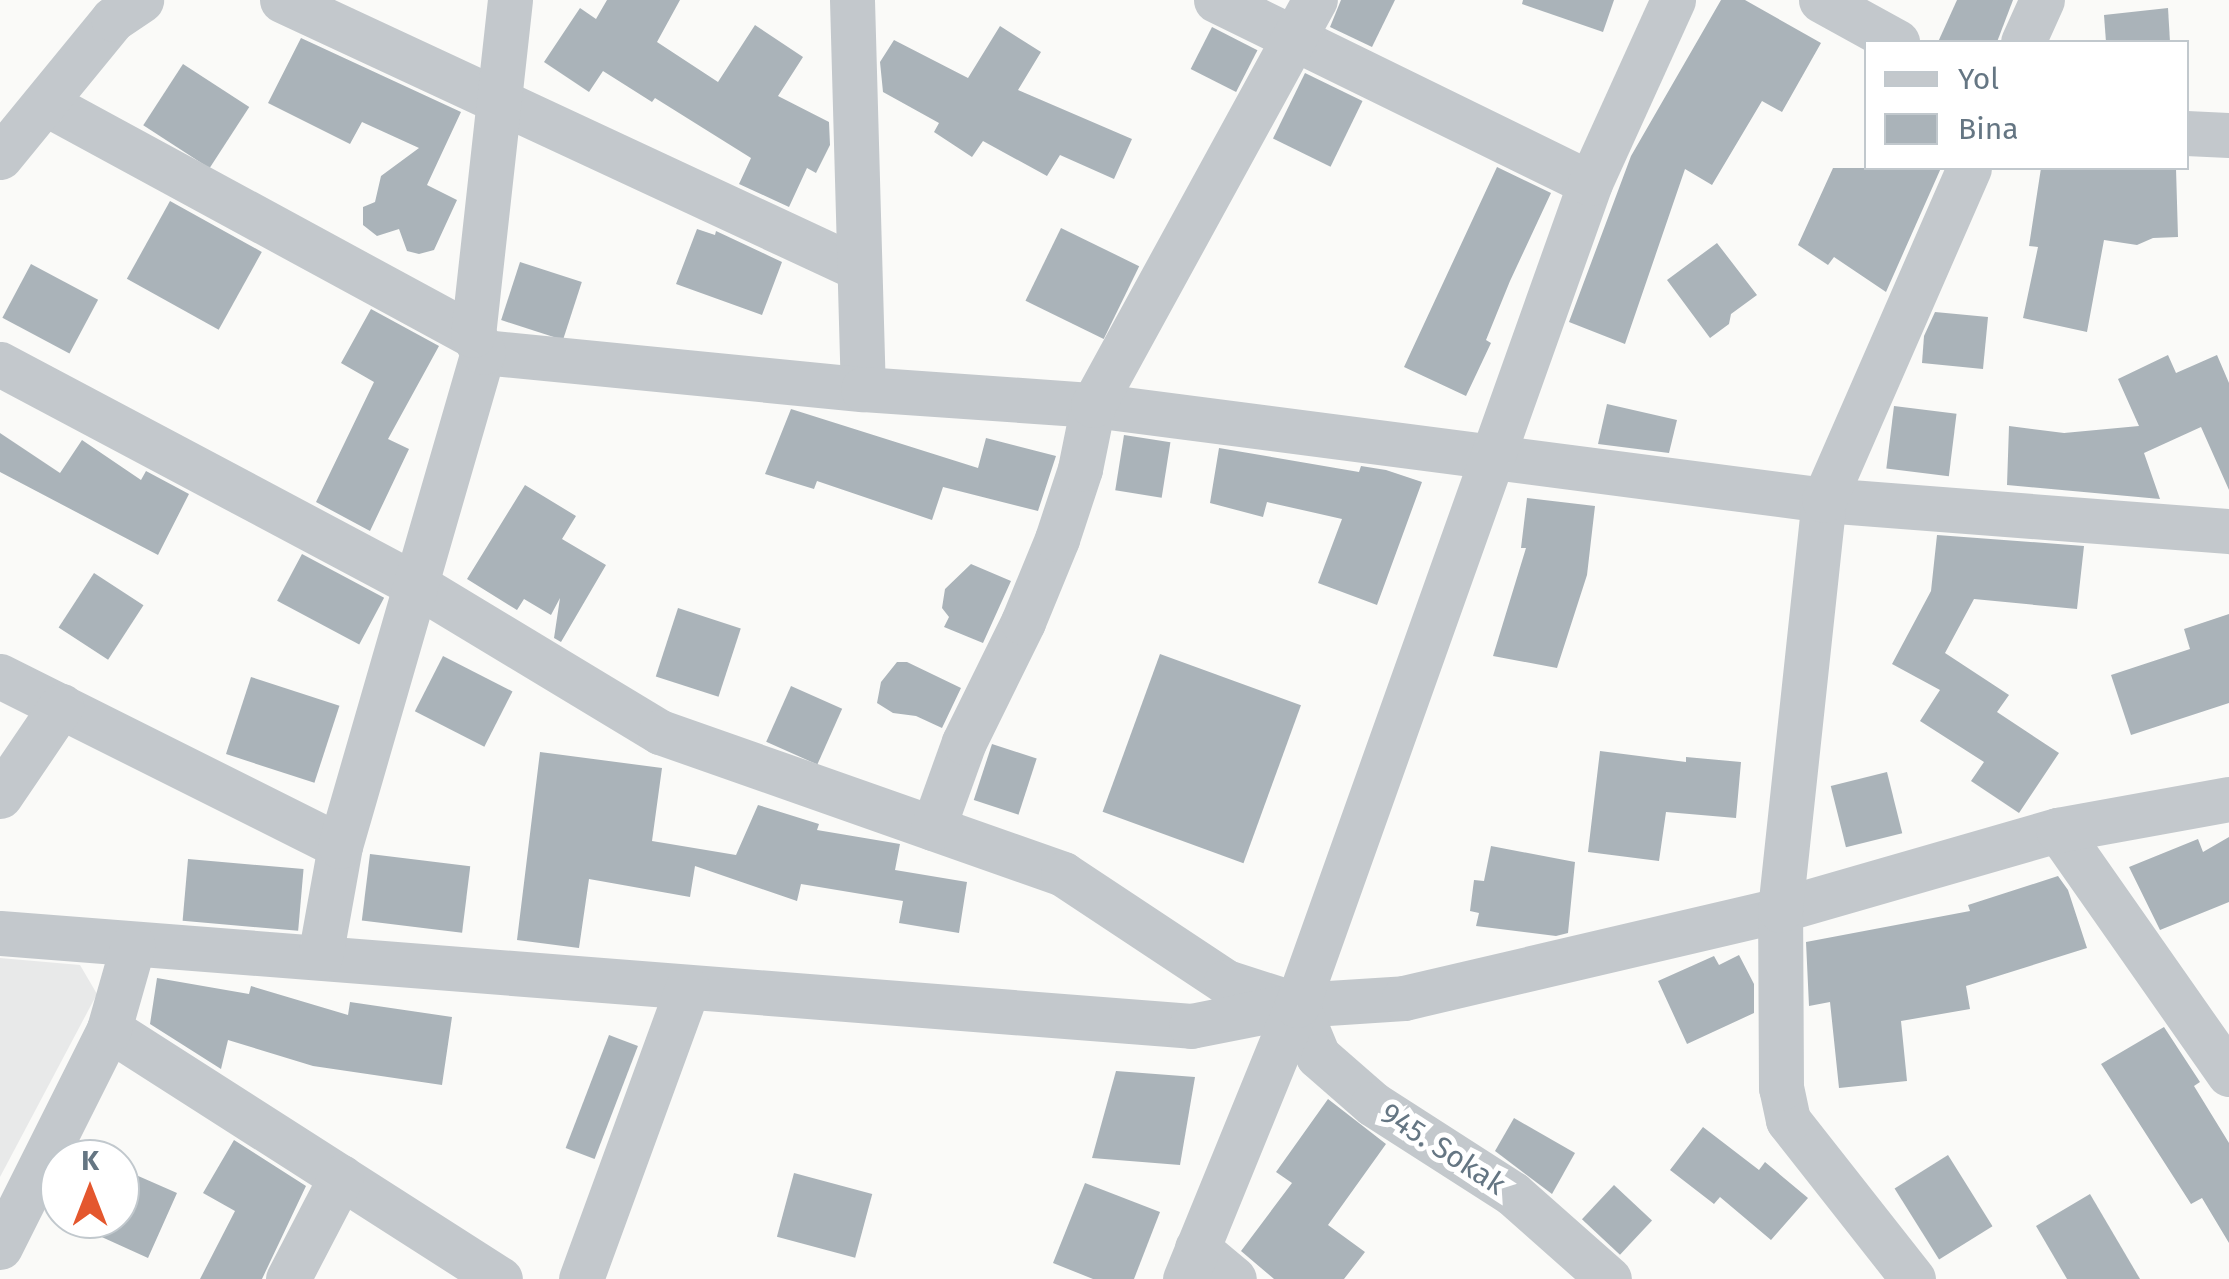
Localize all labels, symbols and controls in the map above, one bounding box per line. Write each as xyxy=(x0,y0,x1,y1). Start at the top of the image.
legend xyxy=(1864,40,2189,170)
text: Yol xyxy=(1958,61,1999,97)
text: Bina xyxy=(1958,111,2019,147)
street label: 945. Sokak xyxy=(1374,1095,1512,1203)
north arrow xyxy=(40,1139,140,1239)
text: K xyxy=(81,1144,99,1177)

